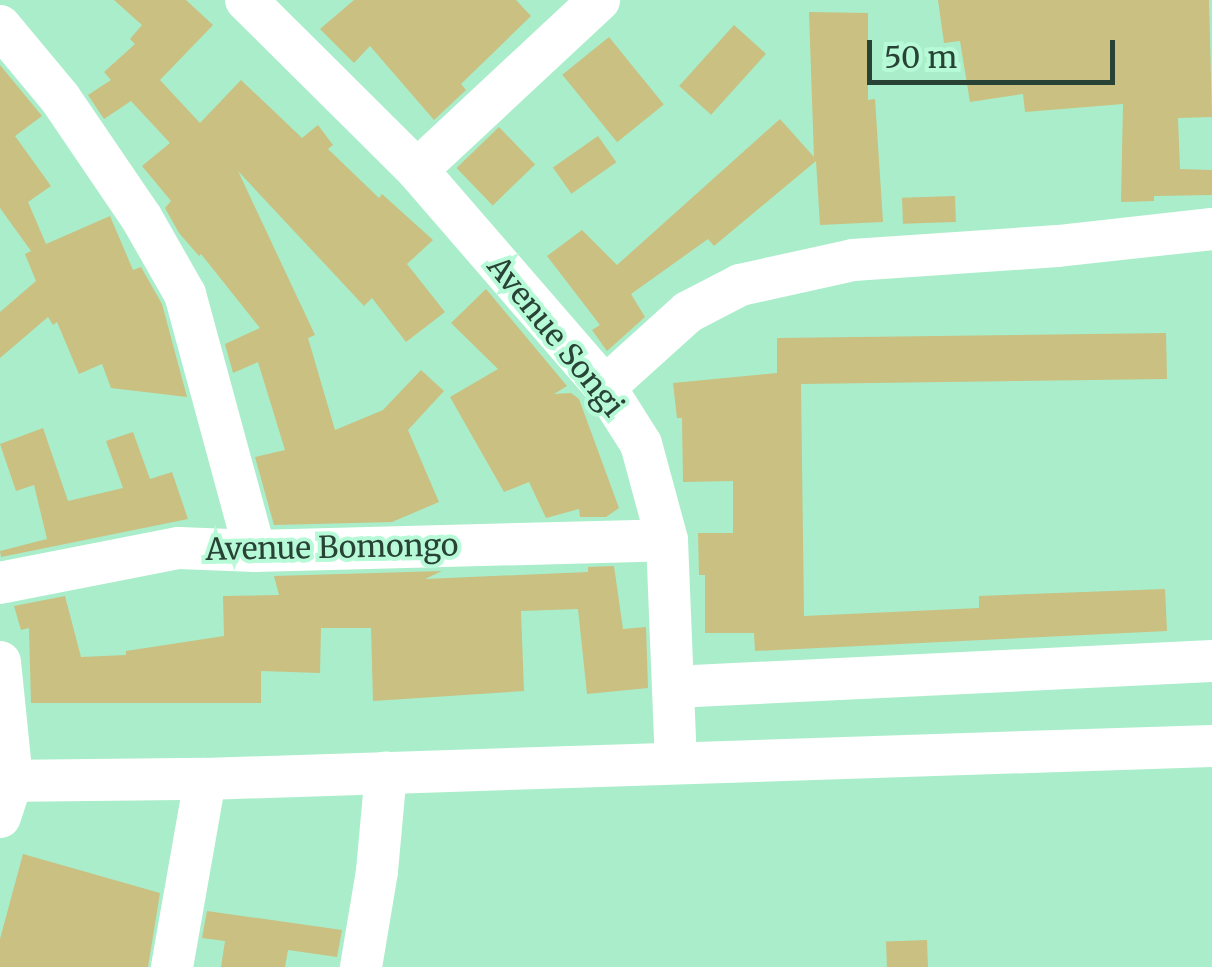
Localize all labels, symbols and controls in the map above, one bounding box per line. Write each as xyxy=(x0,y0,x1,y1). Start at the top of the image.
scale bar xyxy=(872,20,1120,82)
text: 50 m xyxy=(884,38,957,76)
street label: Avenue Songi xyxy=(480,249,632,423)
street label: Avenue Bomongo xyxy=(205,527,459,567)

